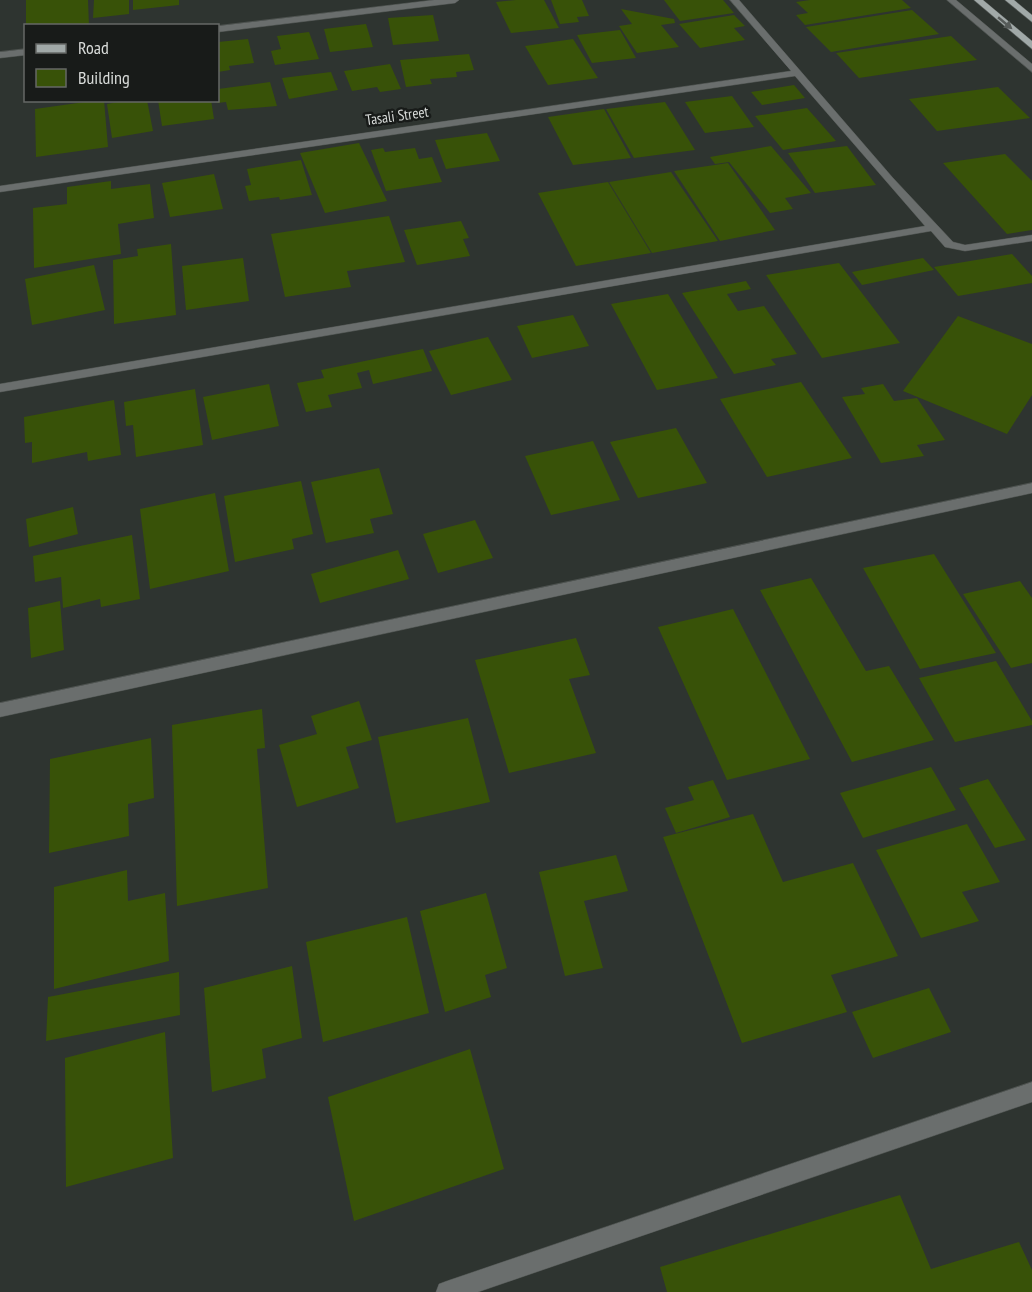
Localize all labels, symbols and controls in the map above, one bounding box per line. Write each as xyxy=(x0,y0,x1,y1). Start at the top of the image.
one-way arrow xyxy=(997,16,1012,29)
legend xyxy=(24,24,219,102)
text: Road xyxy=(78,36,109,59)
text: Building xyxy=(78,66,130,89)
street label: Tasali Street xyxy=(364,102,430,129)

